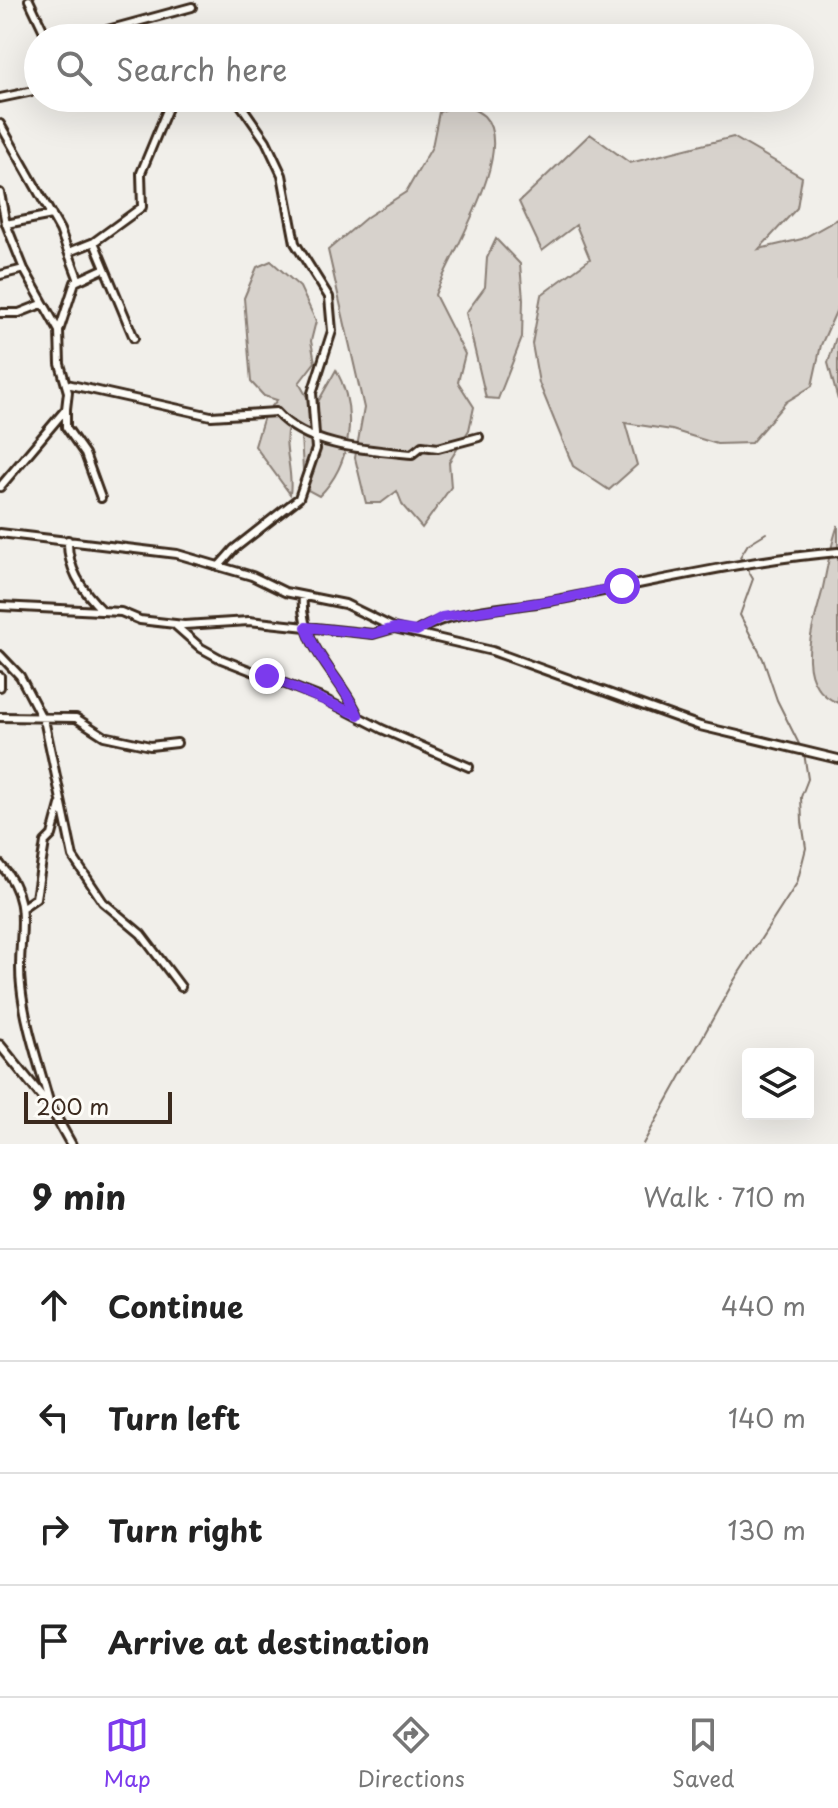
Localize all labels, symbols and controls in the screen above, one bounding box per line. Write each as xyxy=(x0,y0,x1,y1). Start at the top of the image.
search box xyxy=(24,24,814,112)
icon: search xyxy=(52,46,96,90)
text: Search here xyxy=(116,46,288,91)
route start xyxy=(604,568,640,604)
route end xyxy=(249,658,285,694)
map controls xyxy=(742,1048,814,1120)
button: layers xyxy=(742,1048,814,1120)
scale bar xyxy=(24,1088,172,1124)
text: 200 m xyxy=(36,1089,109,1122)
text: 9 min xyxy=(32,1170,126,1222)
text: Walk · 710 m xyxy=(643,1177,806,1216)
icon: ahead xyxy=(32,1283,76,1327)
text: Continue xyxy=(108,1283,243,1328)
text: 440 m xyxy=(721,1286,806,1325)
icon: left xyxy=(32,1395,76,1439)
text: Turn left xyxy=(108,1395,240,1440)
text: 140 m xyxy=(728,1398,806,1437)
icon: right xyxy=(32,1507,76,1551)
text: Turn right xyxy=(108,1507,263,1552)
text: 130 m xyxy=(727,1510,806,1549)
icon: arrive xyxy=(32,1619,76,1663)
text: Arrive at destination xyxy=(108,1619,430,1664)
tab: Map xyxy=(104,1713,151,1794)
tab: Directions xyxy=(358,1713,465,1794)
tab: Saved xyxy=(672,1713,734,1794)

